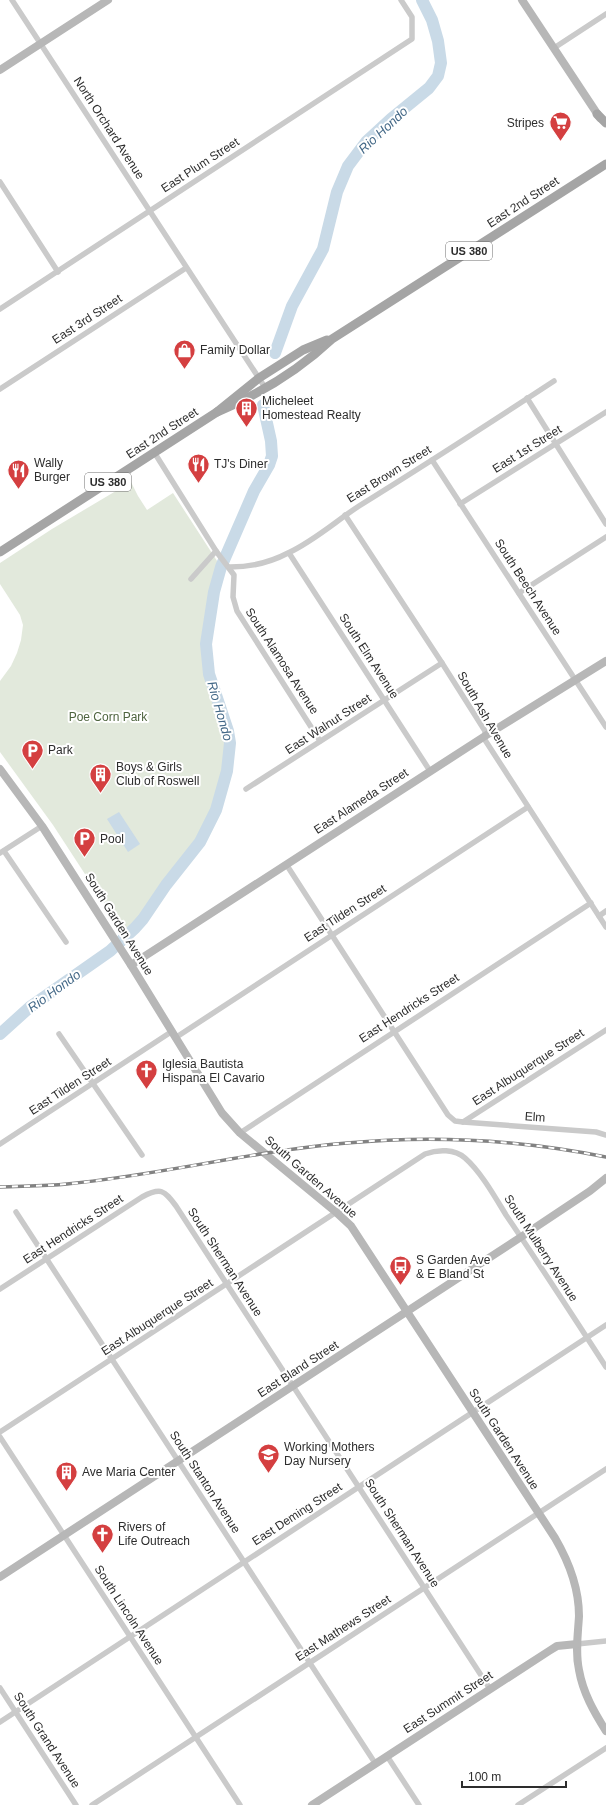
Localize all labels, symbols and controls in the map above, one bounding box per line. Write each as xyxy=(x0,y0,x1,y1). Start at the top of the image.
street label: North Orchard Avenue xyxy=(71,74,148,182)
water label: Rio Hondo xyxy=(355,104,411,156)
supermarket icon: Stripes xyxy=(547,110,573,143)
place label: Stripes xyxy=(507,116,544,130)
street label: East Plum Street xyxy=(158,134,242,195)
street label: East 2nd Street xyxy=(485,173,562,230)
road number: US 380 xyxy=(446,242,492,260)
street label: East 3rd Street xyxy=(50,291,125,347)
shop icon: Family Dollar xyxy=(172,337,198,370)
place label: Family Dollar xyxy=(200,343,270,357)
place label: Micheleet Homestead Realty xyxy=(262,394,361,422)
building icon: Micheleet Homestead Realty xyxy=(233,395,259,428)
street label: East 2nd Street xyxy=(124,404,201,461)
street label: East 1st Street xyxy=(490,422,565,476)
street label: East Brown Street xyxy=(344,442,434,506)
restaurant icon: TJ's Diner xyxy=(185,451,211,484)
place label: Wally Burger xyxy=(34,456,70,484)
restaurant icon: Wally Burger xyxy=(6,457,32,490)
place label: TJ's Diner xyxy=(214,457,268,471)
road number: US 380 xyxy=(85,473,131,491)
street label: South Beech Avenue xyxy=(492,536,565,638)
street label: South Alamosa Avenue xyxy=(242,605,322,717)
street label: South Elm Avenue xyxy=(336,611,402,701)
street label: South Ash Avenue xyxy=(454,669,516,761)
water label: Rio Hondo xyxy=(204,679,236,743)
street label: East Walnut Street xyxy=(282,691,374,757)
park label: Poe Corn Park xyxy=(69,710,148,724)
parking icon: Park xyxy=(19,737,45,770)
place label: Park xyxy=(48,743,74,757)
place label: Boys & Girls Club of Roswell xyxy=(116,760,199,788)
building icon: Boys & Girls Club of Roswell xyxy=(87,761,113,794)
street label: East Alameda Street xyxy=(311,765,411,837)
parking icon: Pool xyxy=(71,826,97,859)
place label: Pool xyxy=(100,832,124,846)
street label: South Garden Avenue xyxy=(82,870,156,978)
street label: East Tilden Street xyxy=(301,881,389,945)
water label: Rio Hondo xyxy=(25,967,83,1015)
street label: East Hendricks Street xyxy=(357,970,462,1045)
street label: East Albuquerque Street xyxy=(470,1025,587,1108)
street label: East Tilden Street xyxy=(26,1054,114,1118)
place label: Iglesia Bautista Hispana El Cavario xyxy=(162,1057,265,1085)
church icon: Iglesia Bautista Hispana El Cavario xyxy=(133,1058,159,1091)
street label: Elm xyxy=(524,1109,546,1125)
street label: South Garden Avenue xyxy=(262,1133,360,1221)
street label: East Hendricks Street xyxy=(21,1191,126,1266)
street label: South Mulberry Avenue xyxy=(501,1192,581,1304)
street label: South Sherman Avenue xyxy=(185,1205,266,1319)
place label: S Garden Ave & E Bland St xyxy=(416,1253,491,1281)
bus stop icon: S Garden Ave & E Bland St xyxy=(387,1254,413,1287)
street label: East Albuquerque Street xyxy=(99,1275,216,1358)
street label: East Bland Street xyxy=(255,1337,342,1400)
street label: South Garden Avenue xyxy=(466,1386,542,1493)
street label: South Stanton Avenue xyxy=(167,1428,244,1536)
place label: Working Mothers Day Nursery xyxy=(284,1440,374,1468)
school or university icon: Working Mothers Day Nursery xyxy=(255,1441,281,1474)
building icon: Ave Maria Center xyxy=(54,1459,80,1492)
place label: Ave Maria Center xyxy=(82,1465,175,1479)
street label: South Sherman Avenue xyxy=(362,1476,443,1590)
street label: East Deming Street xyxy=(250,1479,345,1548)
place label: Rivers of Life Outreach xyxy=(118,1520,190,1548)
church icon: Rivers of Life Outreach xyxy=(89,1521,115,1554)
street label: South Lincoln Avenue xyxy=(92,1563,167,1668)
street label: East Mathews Street xyxy=(293,1592,394,1664)
street label: East Summit Street xyxy=(401,1668,496,1736)
street label: South Grand Avenue xyxy=(11,1690,83,1791)
scale bar xyxy=(462,1763,566,1789)
text: 100 m xyxy=(468,1770,501,1784)

